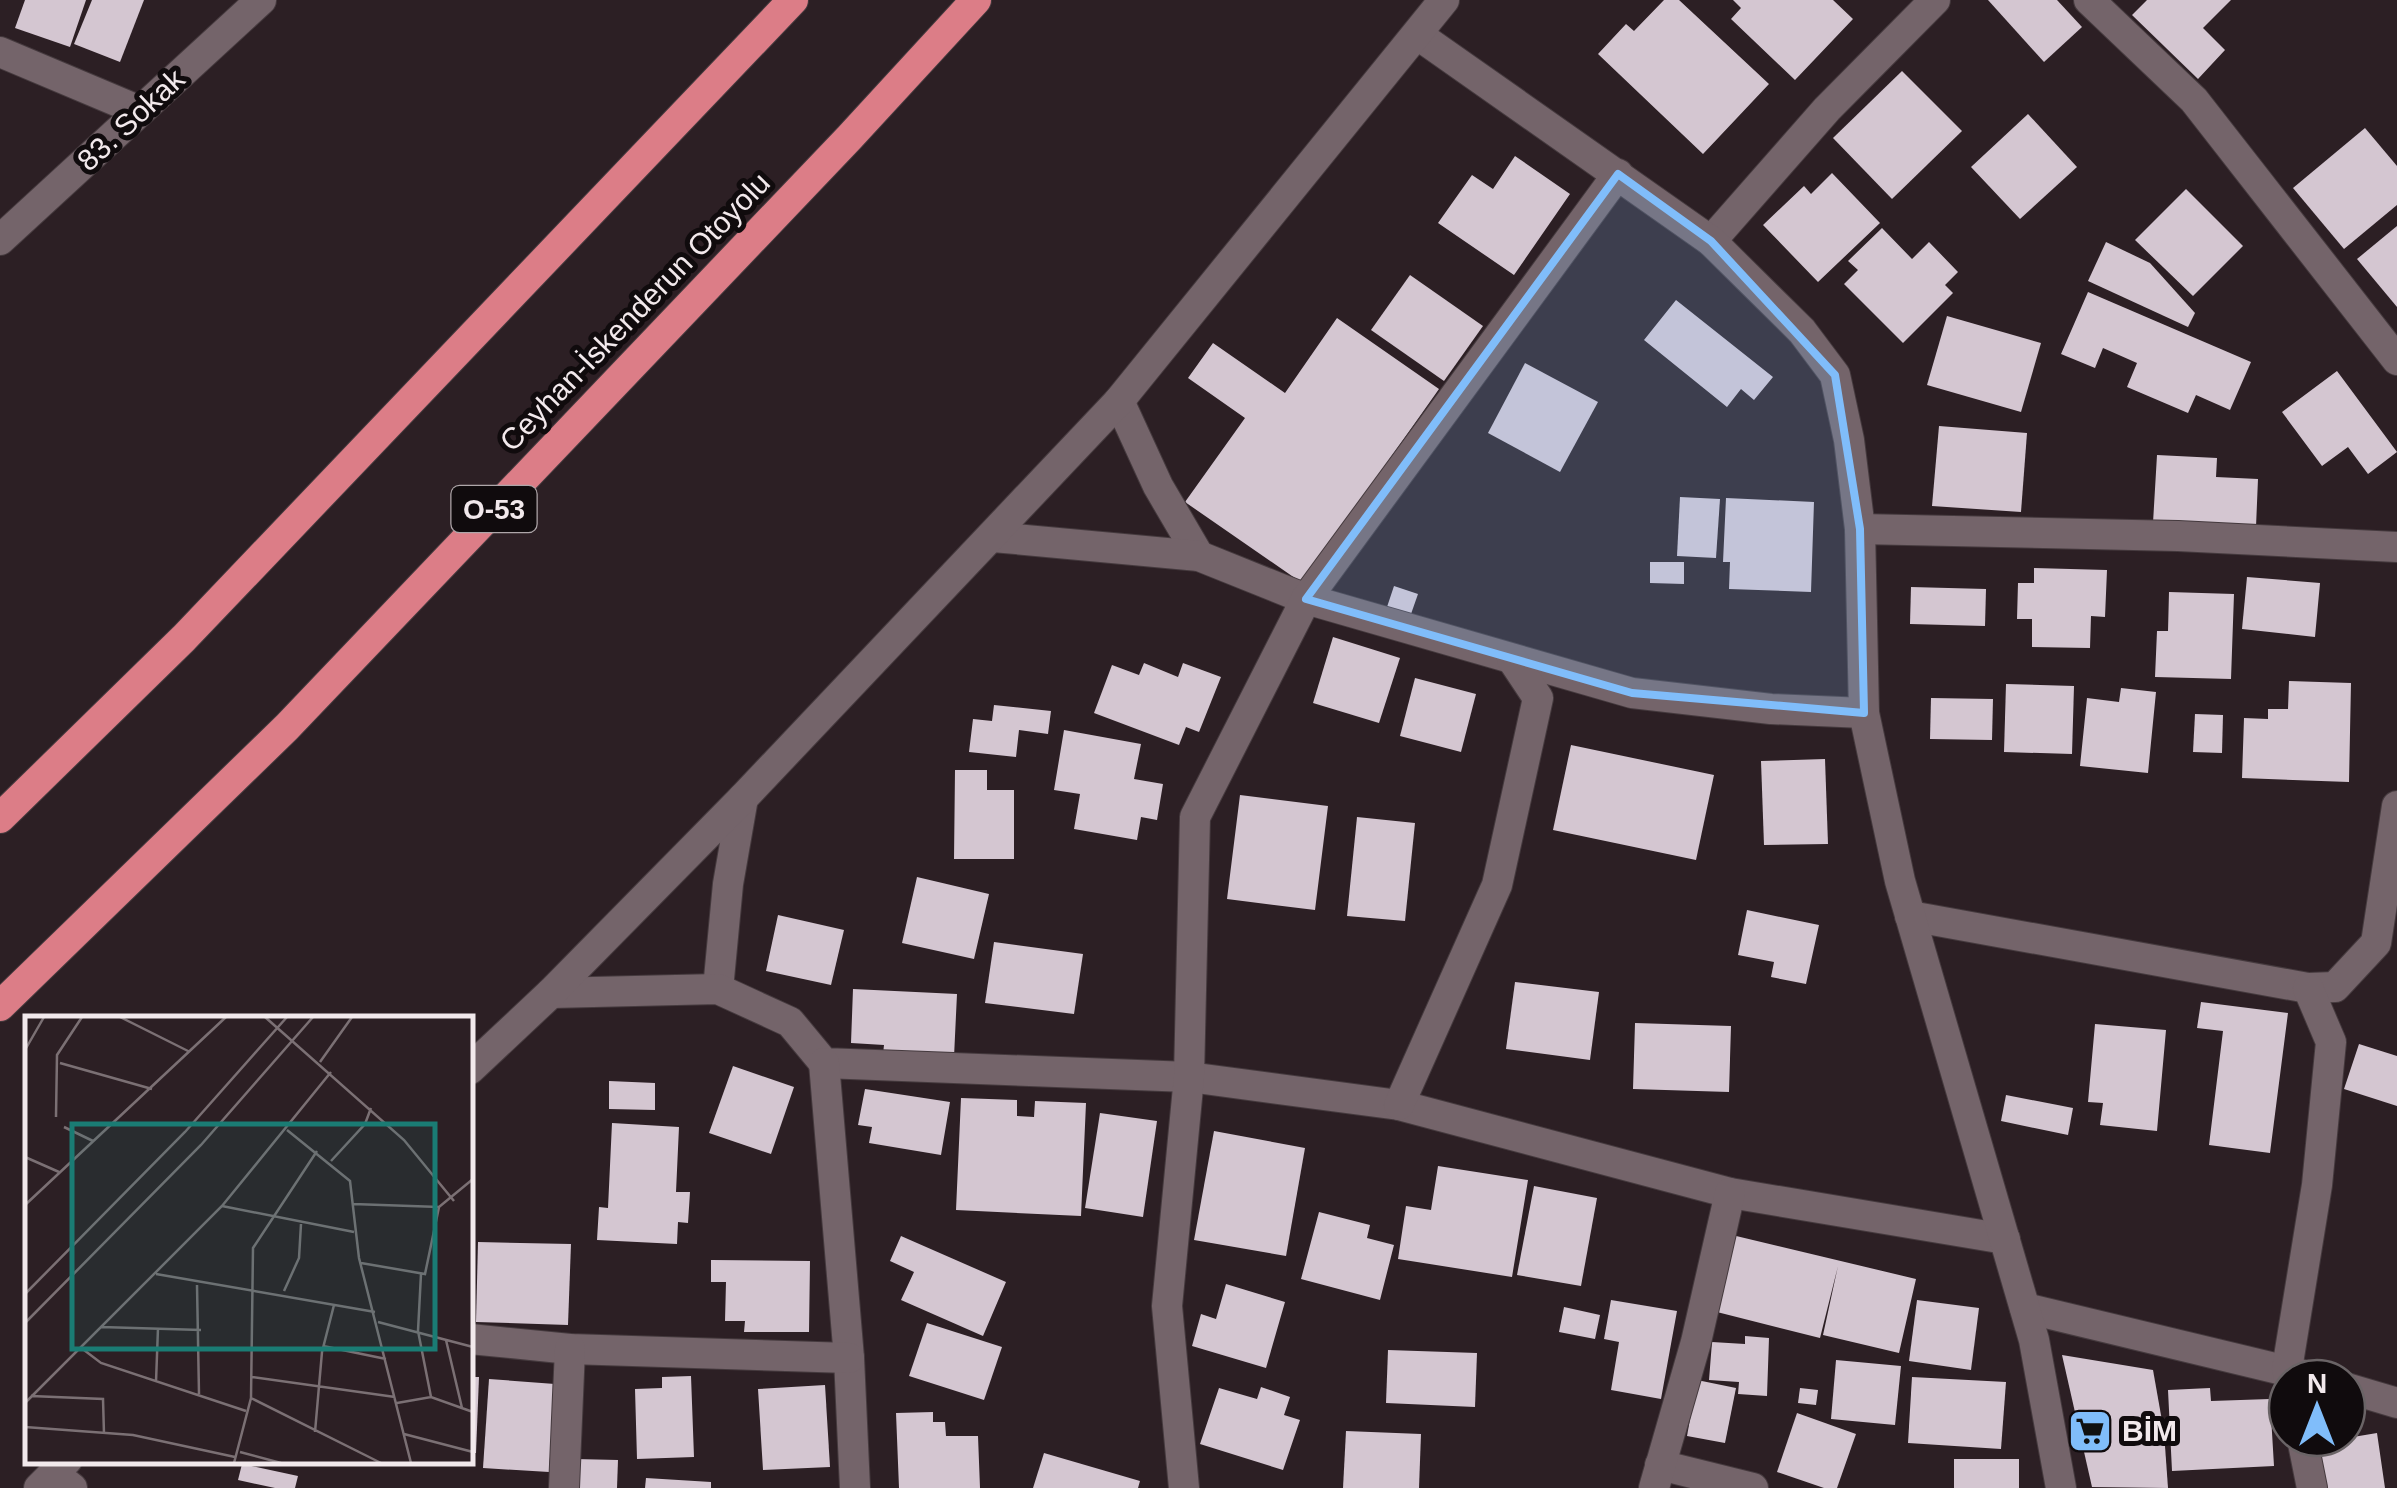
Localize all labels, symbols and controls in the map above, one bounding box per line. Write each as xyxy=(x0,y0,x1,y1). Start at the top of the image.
street label: 83. Sokak xyxy=(71,61,191,177)
street label: Ceyhan-İskenderun Otoyolu xyxy=(493,166,776,457)
road number: O-53 xyxy=(452,486,536,532)
inset map xyxy=(25,1016,472,1463)
north arrow xyxy=(2267,1358,2367,1458)
text: N xyxy=(2307,1368,2327,1399)
supermarket icon: BİM xyxy=(2067,1408,2113,1454)
place label: BİM xyxy=(2122,1414,2177,1447)

